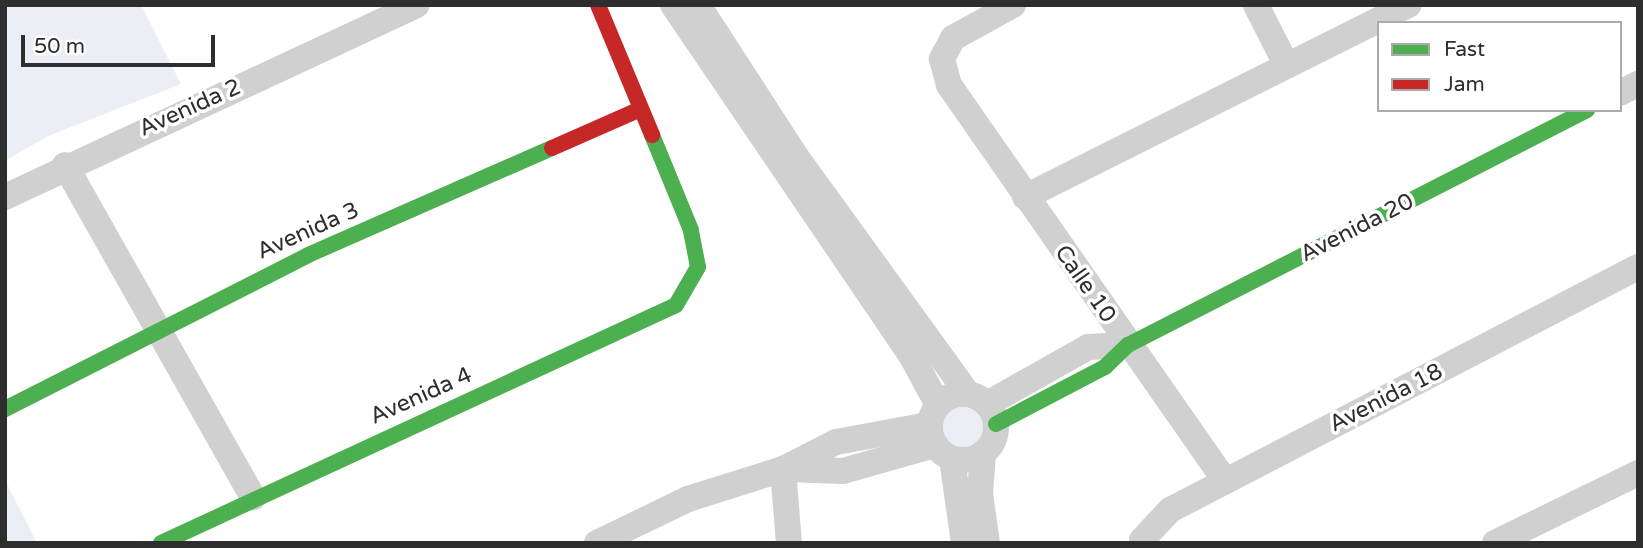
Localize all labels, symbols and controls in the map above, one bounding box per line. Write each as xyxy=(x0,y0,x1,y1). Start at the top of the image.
scale bar xyxy=(24,21,219,65)
legend xyxy=(1377,21,1622,112)
text: 50 m xyxy=(34,34,85,59)
text: Fast xyxy=(1444,37,1485,62)
text: Jam xyxy=(1444,72,1485,97)
street label: Avenida 2 xyxy=(135,73,245,143)
street label: Avenida 20 xyxy=(1296,188,1418,268)
street label: Avenida 3 xyxy=(253,196,363,266)
street label: Calle 10 xyxy=(1048,240,1122,328)
street label: Avenida 18 xyxy=(1325,358,1447,438)
street label: Avenida 4 xyxy=(366,361,476,431)

